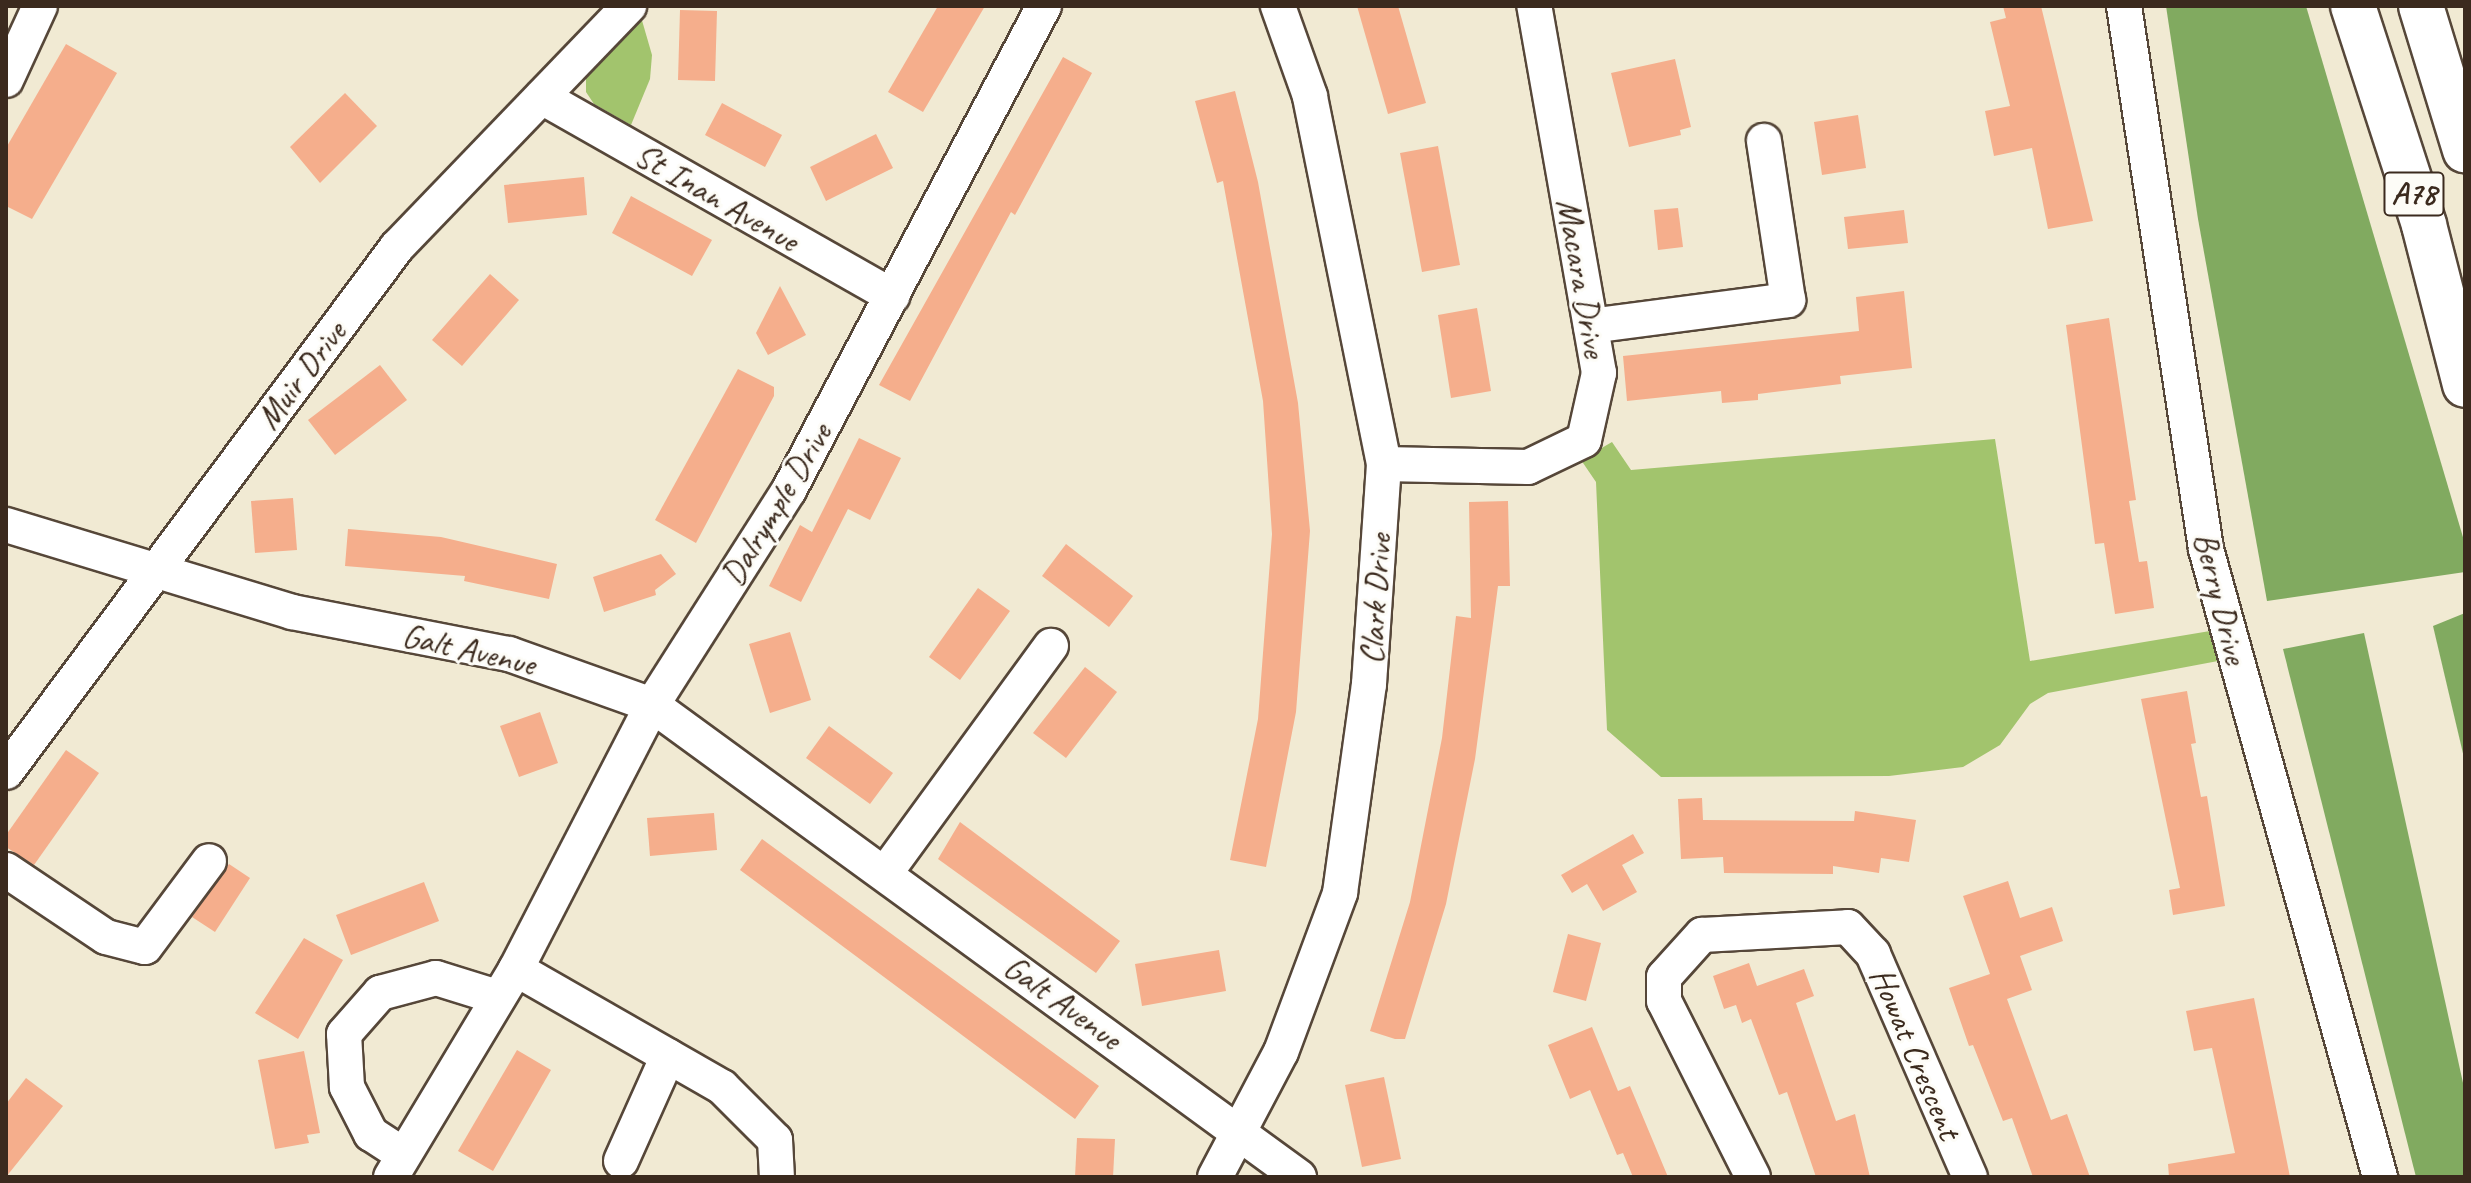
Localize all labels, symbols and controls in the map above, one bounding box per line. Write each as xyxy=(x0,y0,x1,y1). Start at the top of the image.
street label: St Inan Avenue xyxy=(628,134,806,260)
road number: A78 xyxy=(2382,166,2446,222)
street label: Macara Drive xyxy=(1548,195,1616,361)
street label: Muir Drive xyxy=(247,313,355,437)
street label: Dalrymple Drive xyxy=(712,415,840,593)
street label: Berry Drive xyxy=(2185,528,2257,668)
street label: Clark Drive xyxy=(1350,532,1400,666)
street label: Galt Avenue xyxy=(399,614,539,684)
street label: Galt Avenue xyxy=(996,946,1130,1058)
street label: Howat Crescent xyxy=(1862,961,1970,1145)

